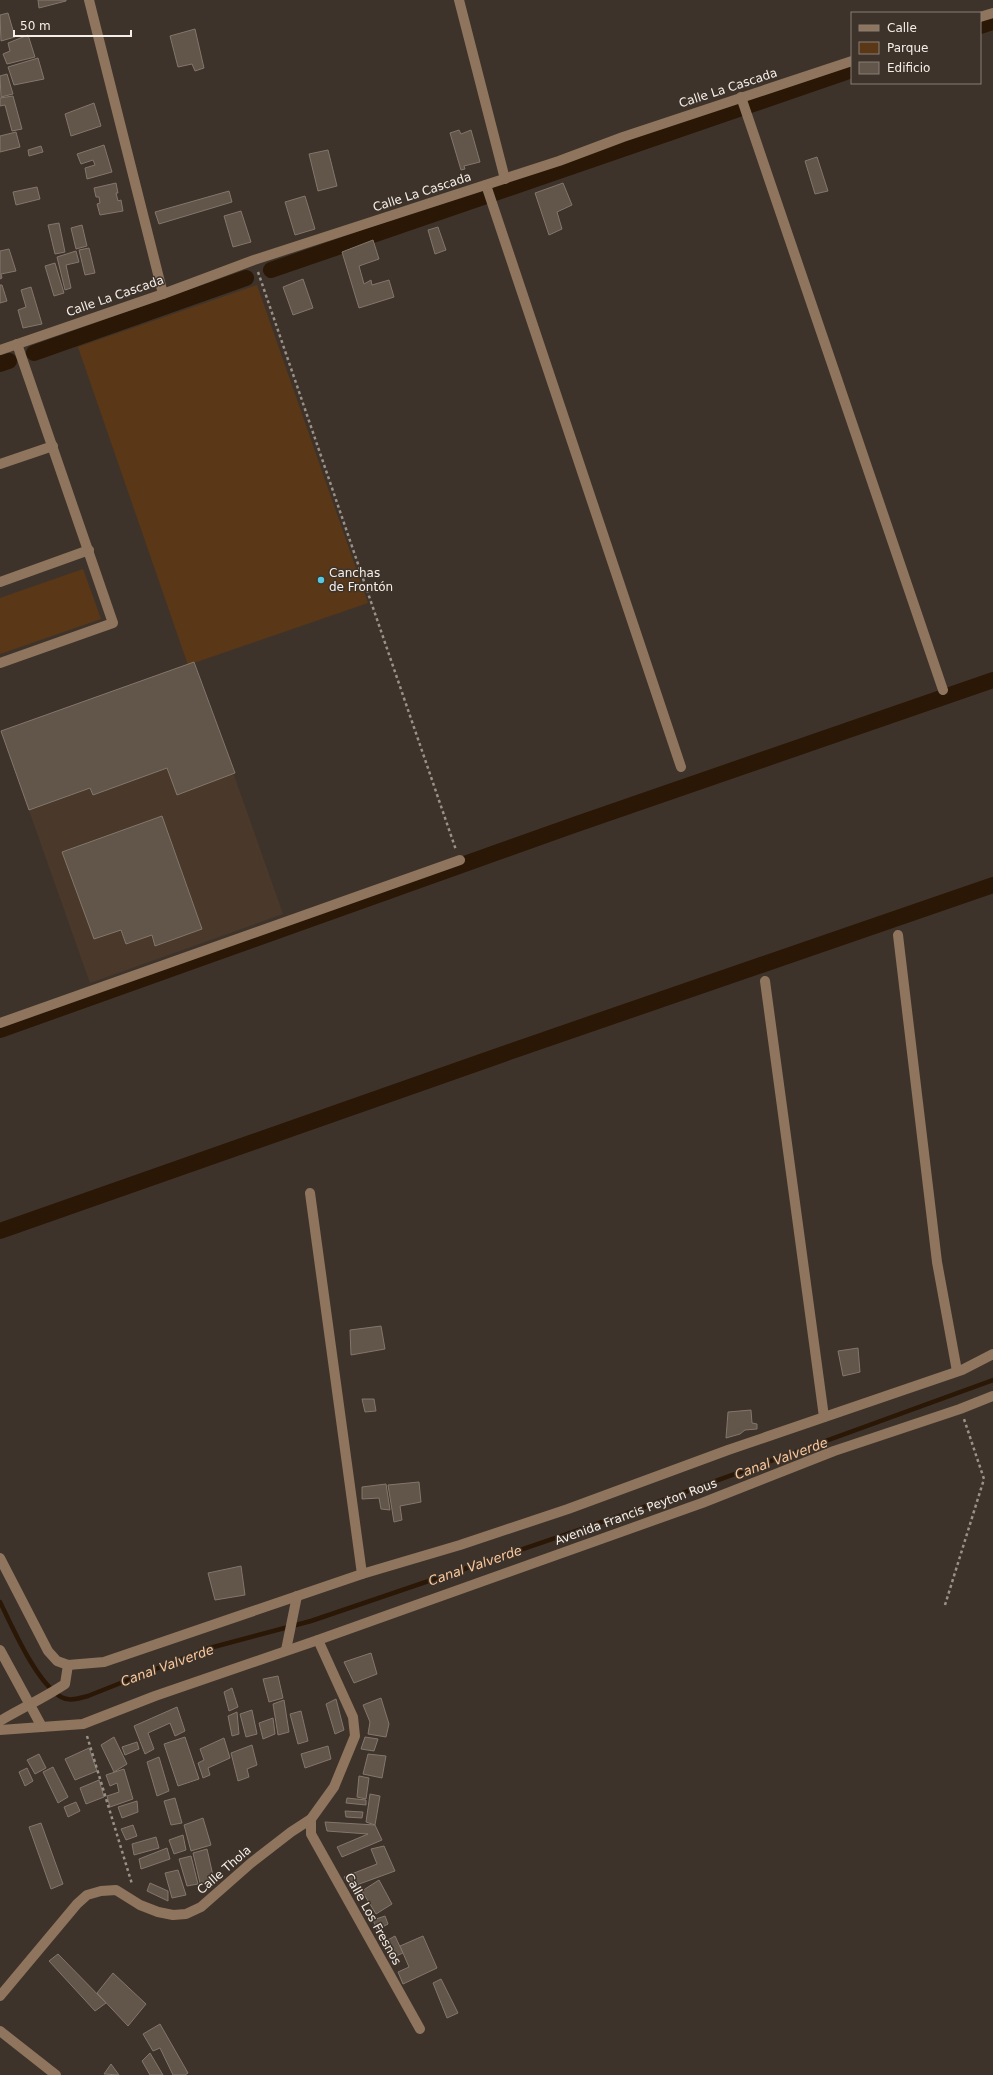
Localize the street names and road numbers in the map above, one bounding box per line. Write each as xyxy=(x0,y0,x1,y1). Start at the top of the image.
street label: Calle La Cascada xyxy=(677,66,779,110)
street label: Calle La Cascada xyxy=(371,170,473,214)
street label: Calle La Cascada xyxy=(64,273,166,319)
street label: Avenida Francis Peyton Rous xyxy=(553,1476,719,1548)
street label: Calle Thola xyxy=(194,1843,254,1897)
street label: Calle Los Fresnos xyxy=(342,1871,404,1967)

